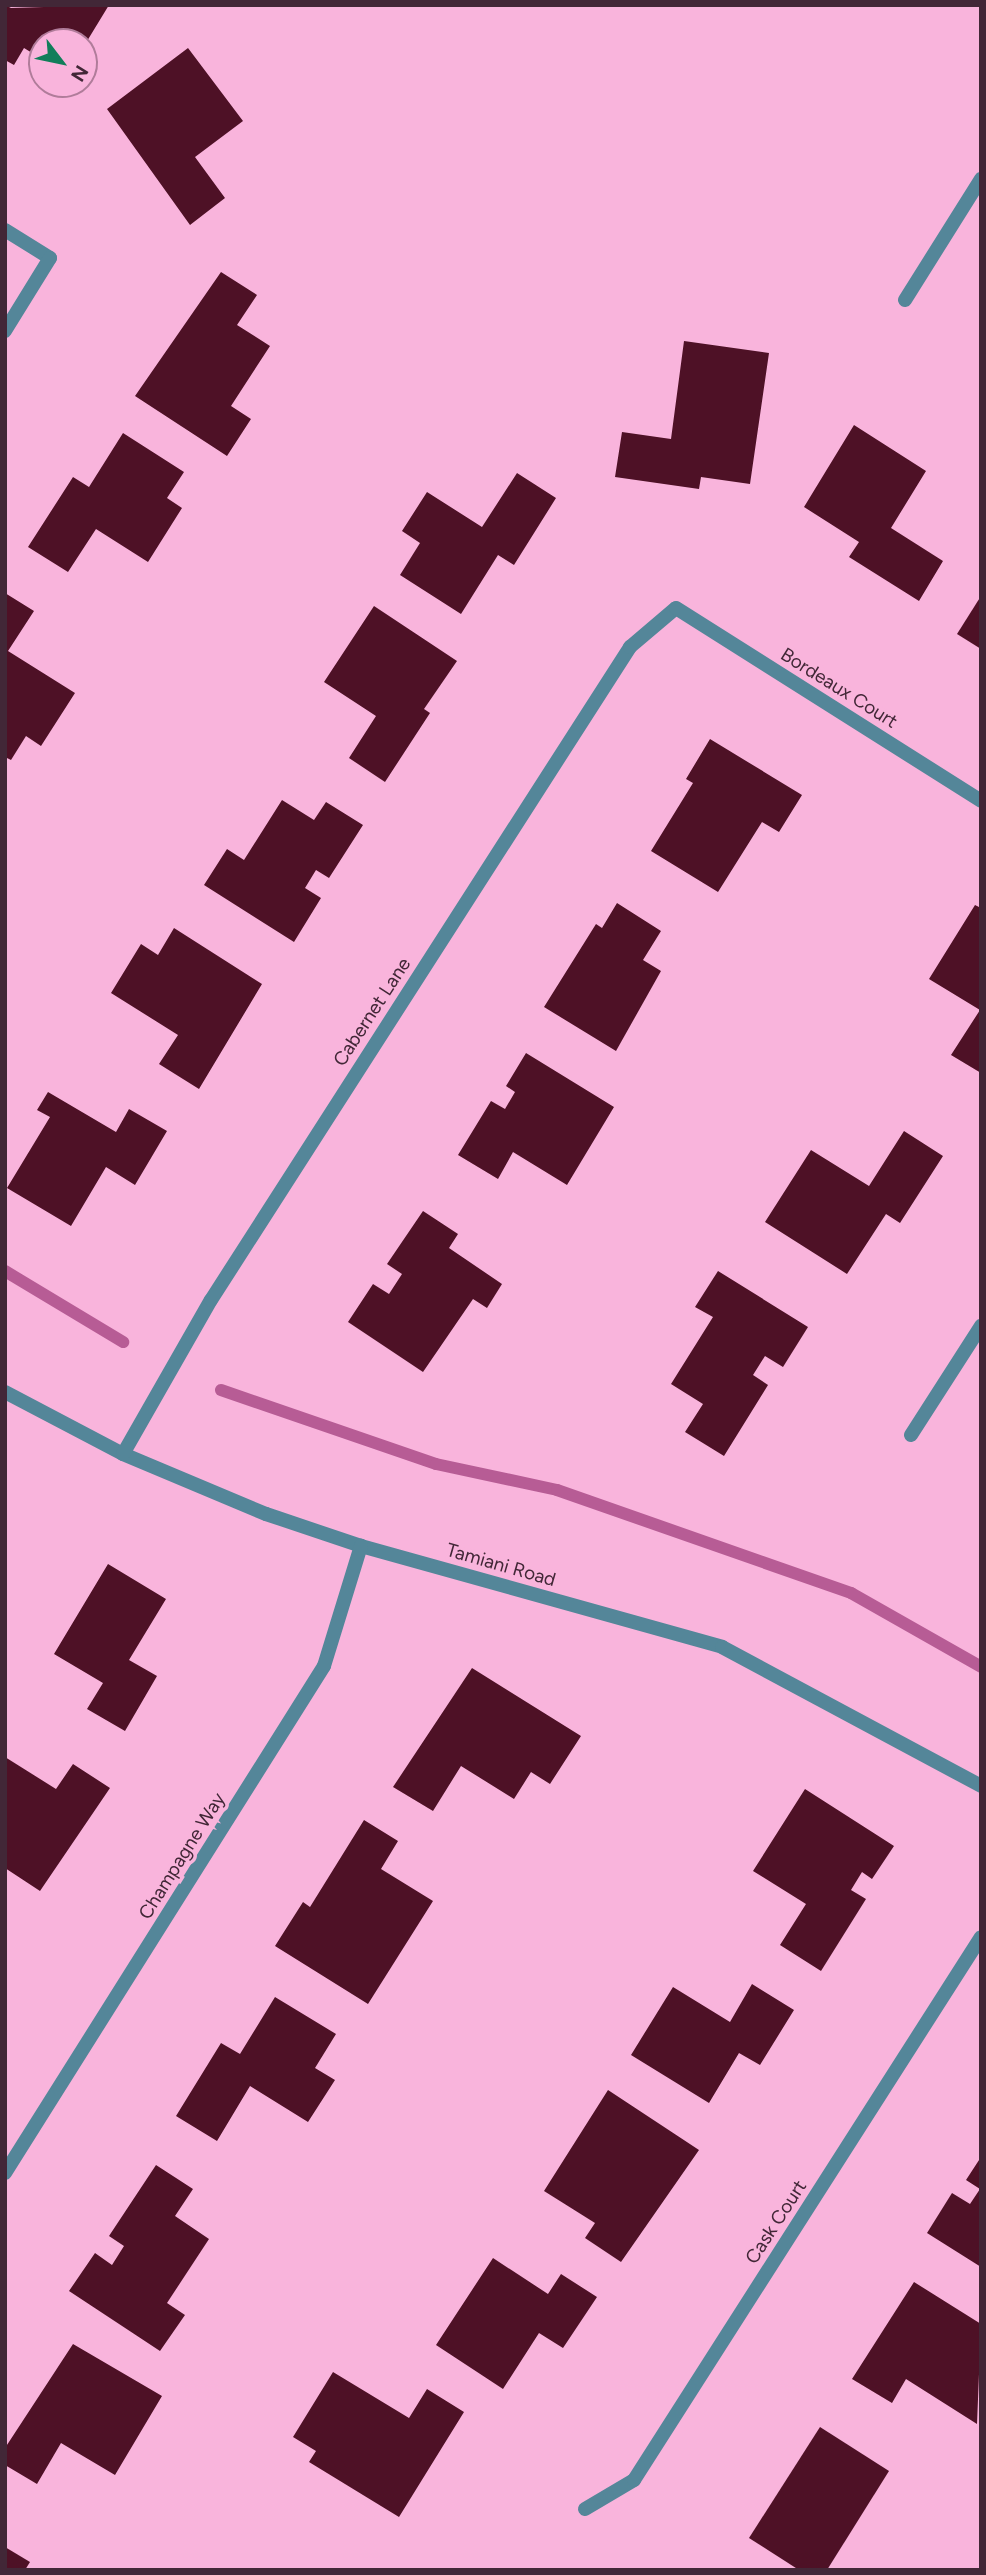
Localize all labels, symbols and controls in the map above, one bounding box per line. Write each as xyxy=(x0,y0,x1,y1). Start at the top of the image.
north arrow xyxy=(28,28,98,98)
text: N xyxy=(66,61,93,86)
street label: Bordeaux Court xyxy=(776,643,902,733)
street label: Cabernet Lane xyxy=(328,953,416,1071)
street label: Tamiani Road xyxy=(444,1539,558,1591)
street label: Champagne Way xyxy=(134,1789,230,1923)
street label: Cask Court xyxy=(741,2176,811,2268)

